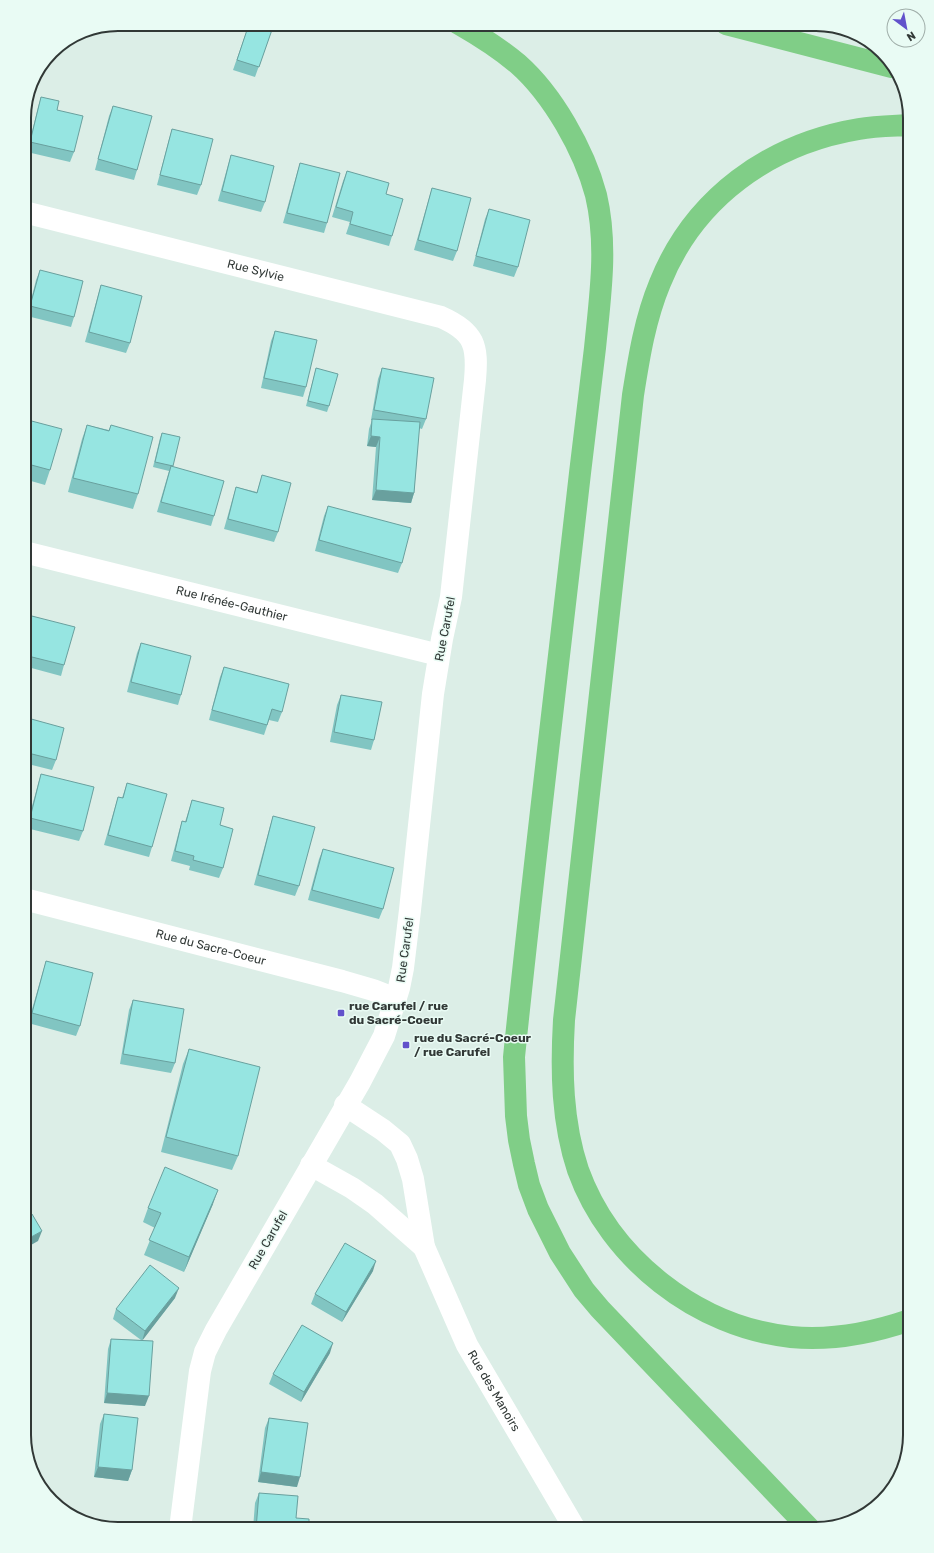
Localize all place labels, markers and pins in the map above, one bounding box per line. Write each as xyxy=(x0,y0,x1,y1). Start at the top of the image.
place label: rue Carufel / rue du Sacré-Coeur xyxy=(349,999,448,1027)
marker: rue Carufel / rue du Sacré-Coeur xyxy=(336,1008,346,1018)
place label: rue du Sacré-Coeur / rue Carufel xyxy=(414,1031,532,1059)
marker: rue du Sacré-Coeur / rue Carufel xyxy=(401,1040,411,1050)

